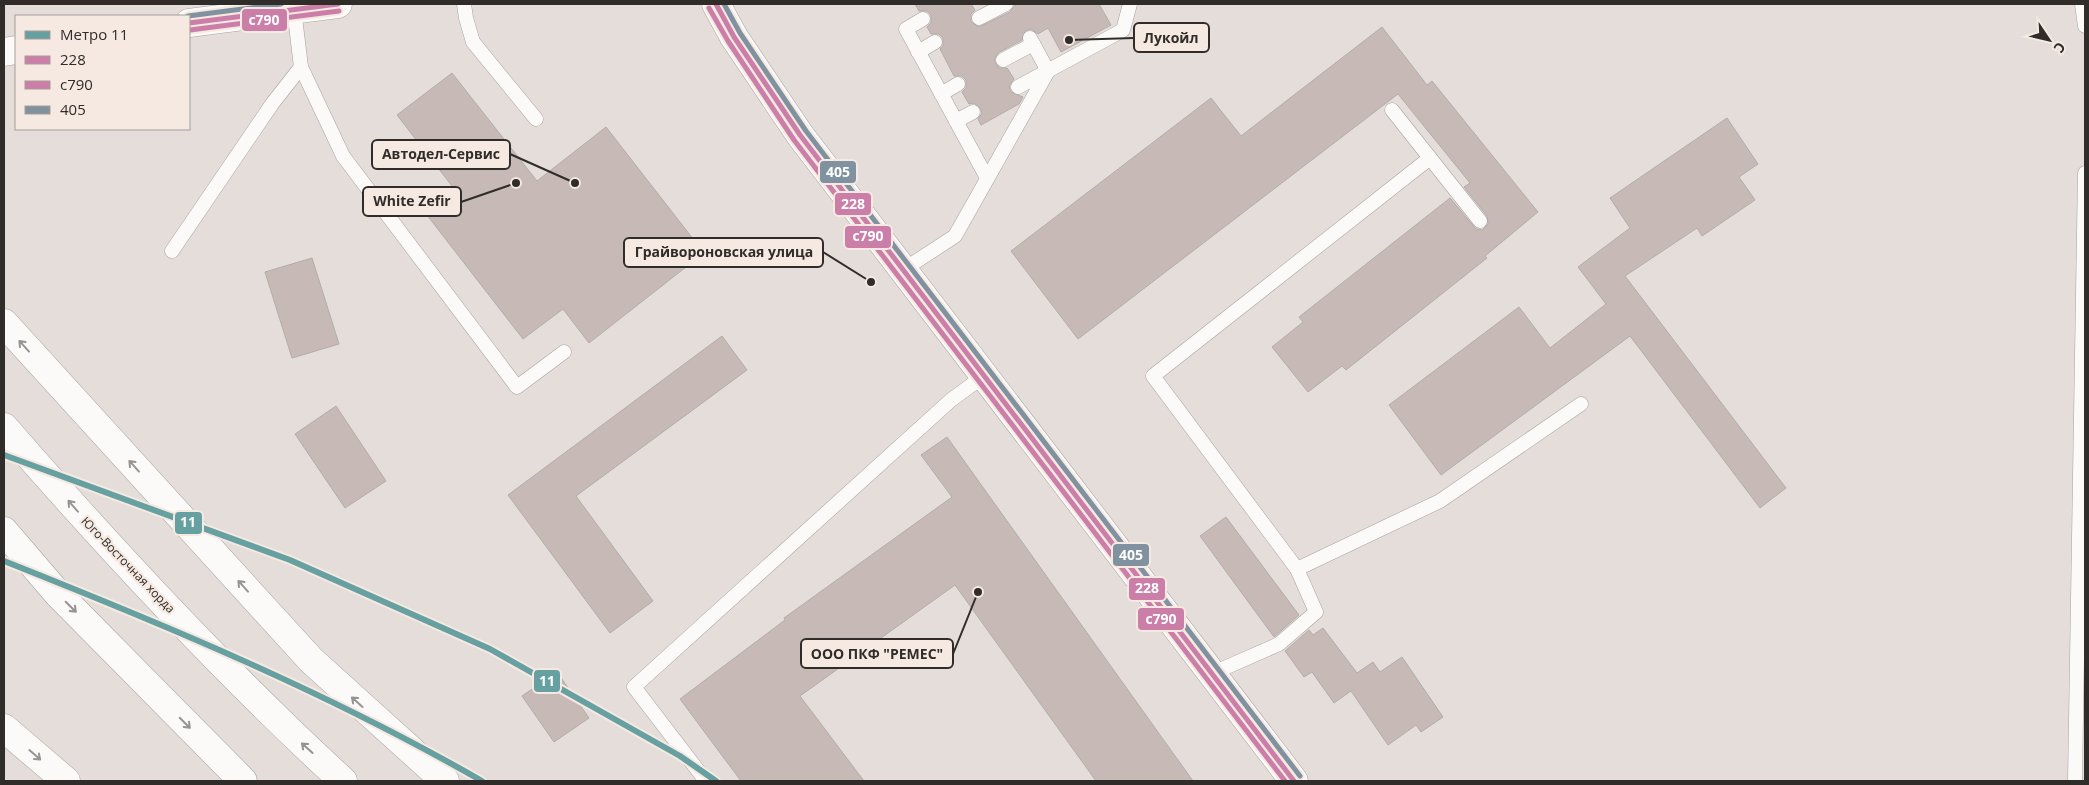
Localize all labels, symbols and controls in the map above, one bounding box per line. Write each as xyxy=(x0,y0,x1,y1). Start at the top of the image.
line badge: с790 xyxy=(241,8,288,32)
text: с790 xyxy=(248,10,280,29)
legend xyxy=(15,15,190,130)
north arrow xyxy=(2024,15,2074,65)
callout: Лукойл xyxy=(1134,23,1209,52)
text: Метро 11 xyxy=(60,24,128,44)
text: Лукойл xyxy=(1144,28,1198,47)
text: С xyxy=(2050,39,2070,57)
text: 228 xyxy=(60,49,86,69)
text: с790 xyxy=(60,74,93,94)
text: 405 xyxy=(60,99,86,119)
callout: Автодел-Сервис xyxy=(372,140,510,169)
text: Автодел-Сервис xyxy=(382,144,500,163)
line badge: 405 xyxy=(819,160,857,184)
text: 405 xyxy=(826,162,850,181)
callout: White Zefir xyxy=(363,187,461,216)
text: White Zefir xyxy=(373,191,451,210)
line badge: 228 xyxy=(834,192,872,216)
text: 228 xyxy=(841,194,865,213)
line badge: с790 xyxy=(844,225,892,249)
text: с790 xyxy=(852,226,884,245)
callout: Грайвороновская улица xyxy=(624,238,823,267)
text: Грайвороновская улица xyxy=(635,242,813,261)
one-way arrow xyxy=(18,339,30,352)
one-way arrow xyxy=(128,459,140,472)
one-way arrow xyxy=(67,499,79,512)
line badge: 11 xyxy=(174,511,203,535)
text: 11 xyxy=(180,512,196,531)
street label: Юго-Восточная хорда xyxy=(78,513,179,617)
line badge: 405 xyxy=(1112,543,1150,567)
text: 405 xyxy=(1119,545,1143,564)
line badge: 228 xyxy=(1128,577,1166,601)
text: 228 xyxy=(1135,578,1159,597)
one-way arrow xyxy=(237,579,249,592)
one-way arrow xyxy=(65,601,77,613)
line badge: с790 xyxy=(1137,607,1185,631)
text: с790 xyxy=(1145,609,1177,628)
callout: ООО ПКФ "РЕМЕС" xyxy=(801,639,953,668)
text: ООО ПКФ "РЕМЕС" xyxy=(811,644,943,663)
line badge: 11 xyxy=(533,669,561,693)
text: 11 xyxy=(539,671,555,690)
one-way arrow xyxy=(350,696,363,708)
one-way arrow xyxy=(179,716,191,729)
one-way arrow xyxy=(301,743,314,754)
one-way arrow xyxy=(28,749,41,760)

